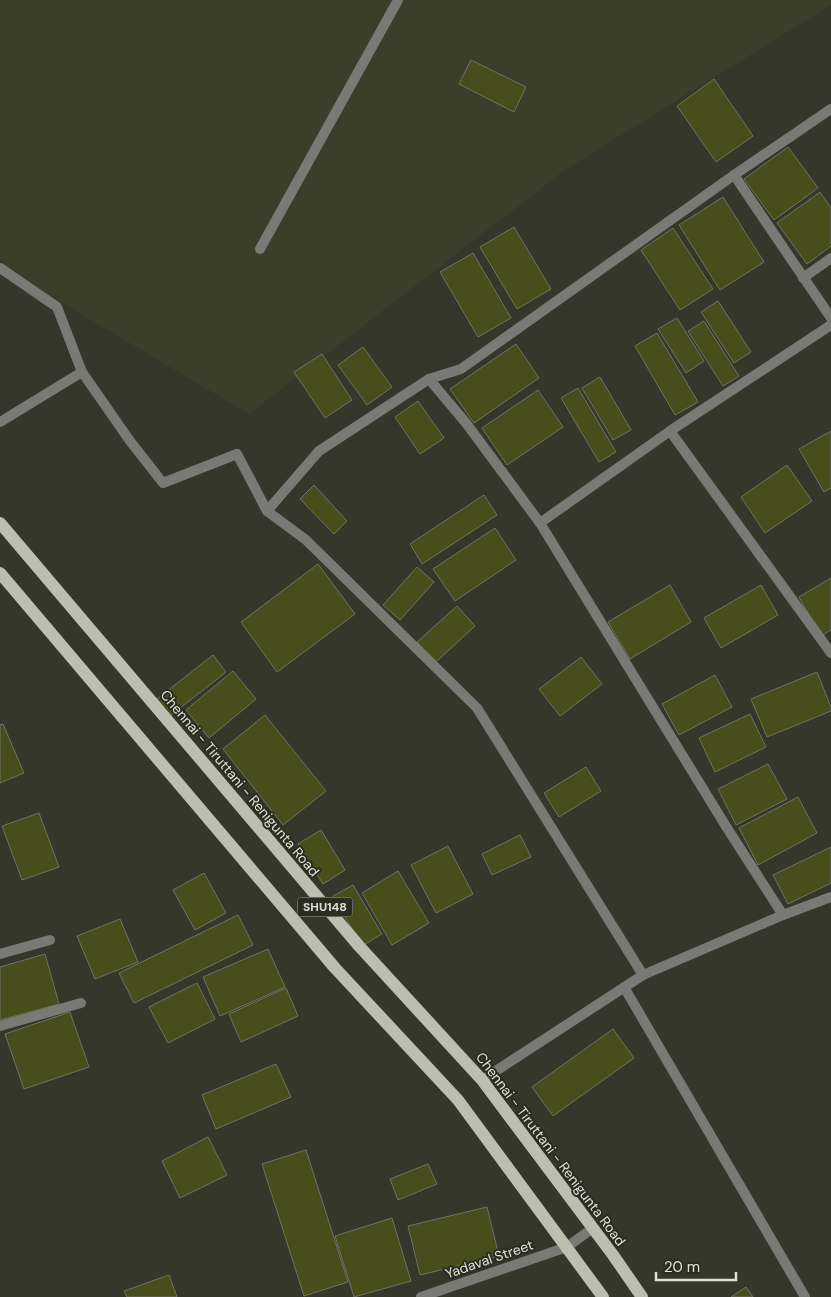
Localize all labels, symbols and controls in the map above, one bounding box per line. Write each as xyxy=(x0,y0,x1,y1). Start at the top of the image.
street label: Chennai - Tiruttani - Renigunta Road xyxy=(157,686,323,880)
road number: SHU148 xyxy=(298,898,352,916)
street label: Chennai - Tiruttani - Renigunta Road xyxy=(472,1049,630,1249)
street label: Yadaval Street xyxy=(443,1236,535,1282)
scale bar xyxy=(656,1250,736,1282)
text: 20 m xyxy=(664,1257,700,1277)

